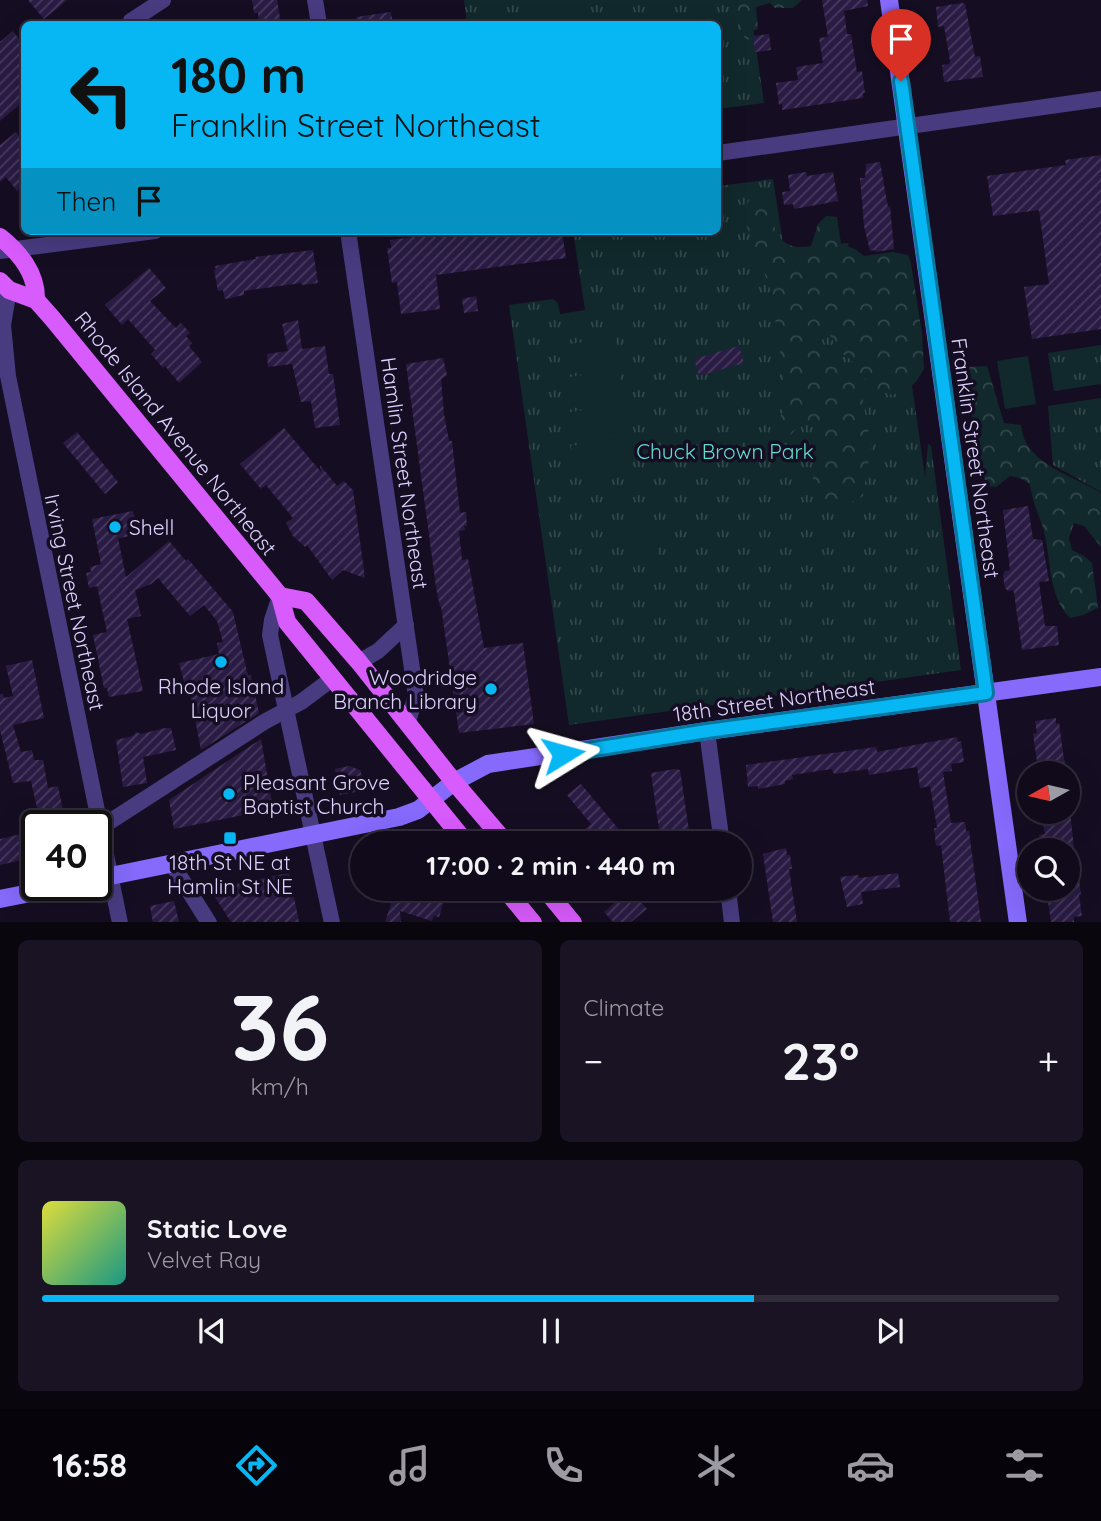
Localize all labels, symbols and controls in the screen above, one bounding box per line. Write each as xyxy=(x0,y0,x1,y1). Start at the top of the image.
pin xyxy=(871,9,931,81)
icon: arrive xyxy=(882,20,920,58)
text: 180 m xyxy=(171,44,306,105)
icon: left xyxy=(56,49,147,140)
text: Franklin Street Northeast xyxy=(171,105,541,145)
icon: arrive xyxy=(130,182,168,220)
text: Then xyxy=(56,185,116,218)
street label: Rhode Island Avenue Northeast xyxy=(69,306,283,560)
street label: Franklin Street Northeast xyxy=(946,336,1006,580)
street label: Hamlin Street Northeast xyxy=(376,355,434,591)
park label: Chuck Brown Park xyxy=(636,438,814,464)
street label: Irving Street Northeast xyxy=(39,491,111,713)
place label: Shell xyxy=(129,514,174,540)
marker: Shell xyxy=(107,519,123,535)
marker: Rhode Island Liquor xyxy=(213,654,229,670)
place label: Woodridge Branch Library xyxy=(333,664,477,714)
place label: Rhode Island Liquor xyxy=(158,673,284,723)
street label: 18th Street Northeast xyxy=(671,673,877,727)
marker: Woodridge Branch Library xyxy=(483,681,499,697)
position arrow xyxy=(526,717,600,791)
north arrow xyxy=(1017,761,1080,824)
map controls xyxy=(1017,761,1080,901)
place label: Pleasant Grove Baptist Church xyxy=(243,769,390,819)
marker: Pleasant Grove Baptist Church xyxy=(221,786,237,802)
speed limit sign: 40 xyxy=(21,810,112,901)
marker: 18th St NE at Hamlin St NE xyxy=(222,830,238,846)
button: search xyxy=(1017,838,1080,901)
place label: 18th St NE at Hamlin St NE xyxy=(167,849,293,899)
text: 17:00 · 2 min · 440 m xyxy=(426,849,676,882)
text: 36 xyxy=(230,969,329,1083)
text: Climate xyxy=(584,993,664,1022)
text: 23° xyxy=(781,1028,859,1093)
text: − xyxy=(584,1037,603,1085)
text: + xyxy=(1038,1037,1059,1085)
text: km/h xyxy=(251,1072,309,1101)
text: Static Love xyxy=(147,1212,288,1245)
text: Velvet Ray xyxy=(147,1245,261,1274)
icon: previous xyxy=(193,1312,231,1350)
icon: pause xyxy=(532,1312,570,1350)
icon: next xyxy=(871,1312,909,1350)
icon: directions xyxy=(232,1441,281,1490)
icon: music xyxy=(385,1441,434,1490)
icon: phone xyxy=(539,1441,588,1490)
icon: climate xyxy=(692,1441,741,1490)
icon: car xyxy=(846,1441,895,1490)
icon: filters xyxy=(1000,1441,1049,1490)
text: 16:58 xyxy=(52,1445,127,1485)

